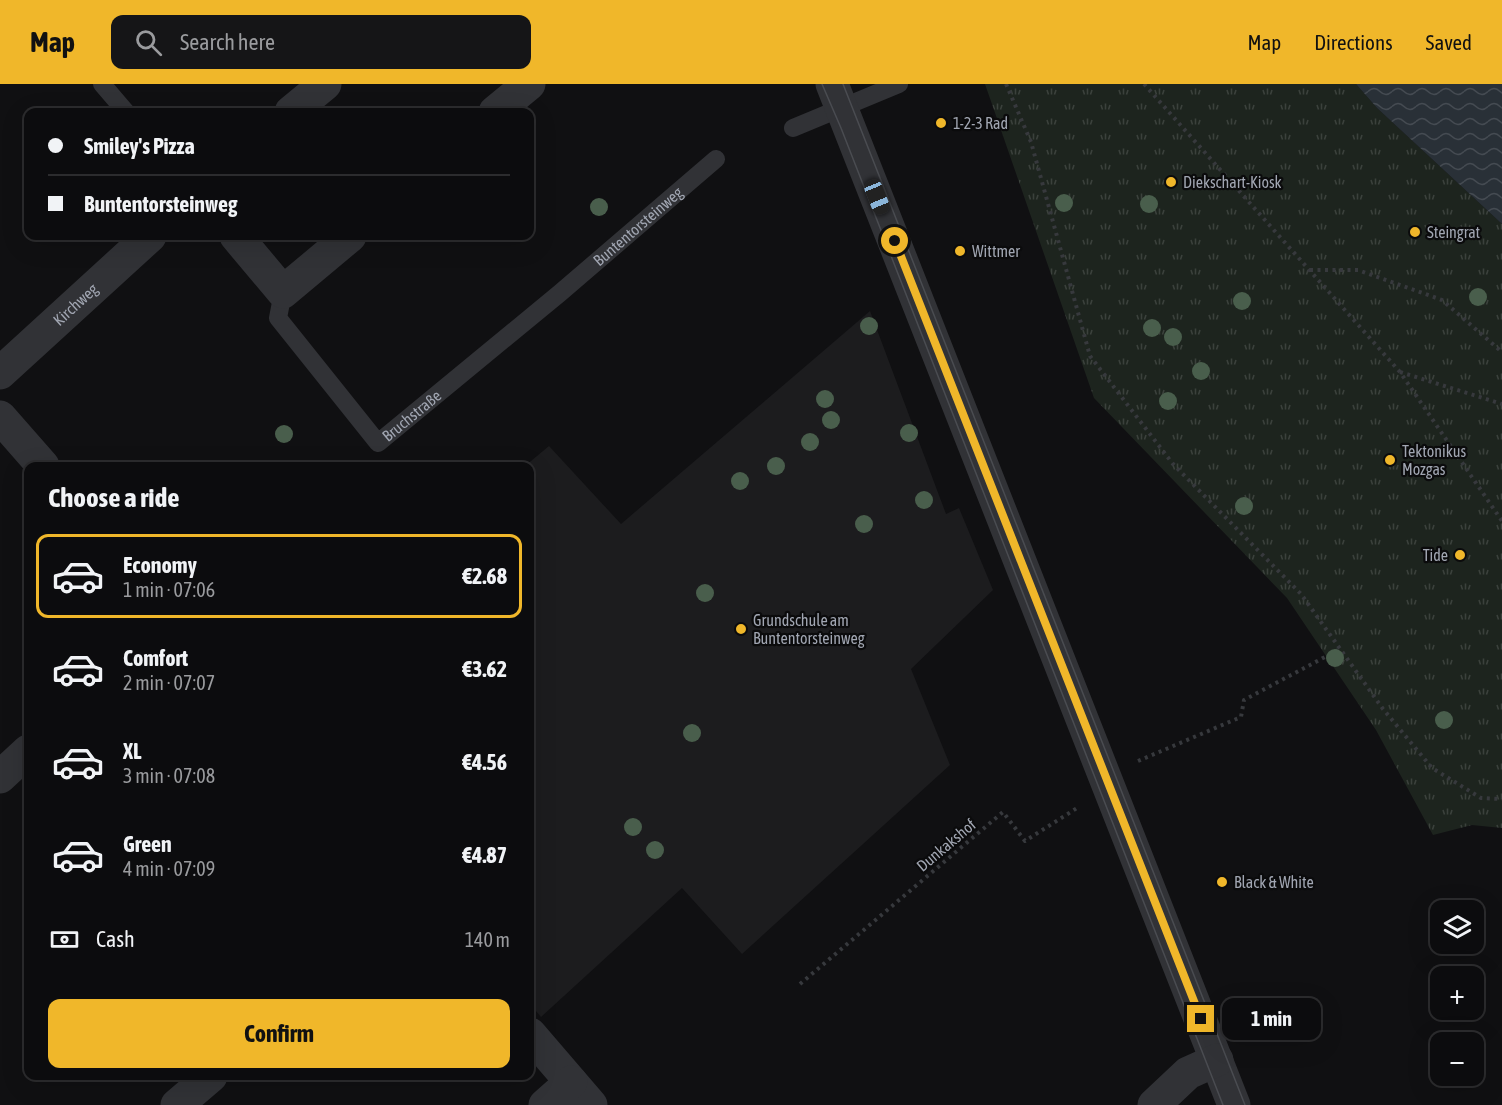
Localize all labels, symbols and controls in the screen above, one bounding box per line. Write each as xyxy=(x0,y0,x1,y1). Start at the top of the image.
search box xyxy=(111,15,531,69)
text: Map xyxy=(30,26,75,58)
icon: search xyxy=(132,26,165,59)
text: Search here xyxy=(180,29,275,55)
text: Map xyxy=(1247,30,1281,54)
text: Directions xyxy=(1314,30,1393,54)
text: Saved xyxy=(1426,30,1472,54)
place label: 1-2-3 Rad xyxy=(953,114,1008,132)
marker: 1-2-3 Rad xyxy=(934,116,948,130)
text: Smiley's Pizza xyxy=(84,133,195,159)
place label: Diekschart-Kiosk xyxy=(1183,173,1282,191)
marker: Diekschart-Kiosk xyxy=(1164,175,1178,189)
car xyxy=(862,177,892,217)
street label: Buntentorsteinweg xyxy=(590,183,687,269)
text: Buntentorsteinweg xyxy=(84,191,237,217)
place label: Steingrat xyxy=(1427,223,1481,242)
marker: Steingrat xyxy=(1408,225,1422,239)
route start xyxy=(881,227,908,254)
place label: Wittmer xyxy=(972,242,1020,260)
marker: Wittmer xyxy=(953,244,967,258)
street label: Kirchweg xyxy=(49,279,102,329)
street label: Bruchstraße xyxy=(379,386,445,445)
place label: Tektonikus Mozgas xyxy=(1402,442,1467,479)
marker: Tektonikus Mozgas xyxy=(1383,453,1397,467)
text: Choose a ride xyxy=(48,482,180,513)
place label: Tide xyxy=(1423,546,1448,564)
marker: Tide xyxy=(1453,548,1467,562)
icon: car xyxy=(51,549,105,603)
text: Economy xyxy=(123,552,197,578)
text: €2.68 xyxy=(462,563,507,589)
text: 1 min · 07:06 xyxy=(123,578,215,601)
place label: Grundschule am Buntentorsteinweg xyxy=(753,611,865,648)
marker: Grundschule am Buntentorsteinweg xyxy=(734,622,748,636)
icon: car xyxy=(51,642,105,696)
text: Comfort xyxy=(123,645,188,671)
text: €3.62 xyxy=(462,656,507,682)
text: 2 min · 07:07 xyxy=(123,671,215,694)
icon: car xyxy=(51,735,105,789)
text: XL xyxy=(123,738,141,764)
text: €4.56 xyxy=(462,749,507,775)
text: 3 min · 07:08 xyxy=(123,764,215,787)
street label: Dunkakshof xyxy=(913,815,980,875)
icon: car xyxy=(51,828,105,882)
text: Green xyxy=(123,831,172,857)
text: €4.87 xyxy=(462,842,507,868)
text: 4 min · 07:09 xyxy=(123,857,215,880)
place label: Black & White xyxy=(1234,873,1314,891)
marker: Black & White xyxy=(1215,875,1229,889)
map controls xyxy=(1430,900,1484,1086)
button: layers xyxy=(1430,900,1484,954)
icon: cash xyxy=(48,923,81,956)
text: Cash xyxy=(96,926,135,952)
text: 140 m xyxy=(465,928,510,951)
button: + xyxy=(1430,966,1484,1020)
callout: 1 min xyxy=(1222,998,1321,1040)
button: Confirm xyxy=(48,999,510,1068)
route end xyxy=(1187,1005,1214,1032)
text: 1 min xyxy=(1251,1007,1292,1030)
button: − xyxy=(1430,1032,1484,1086)

